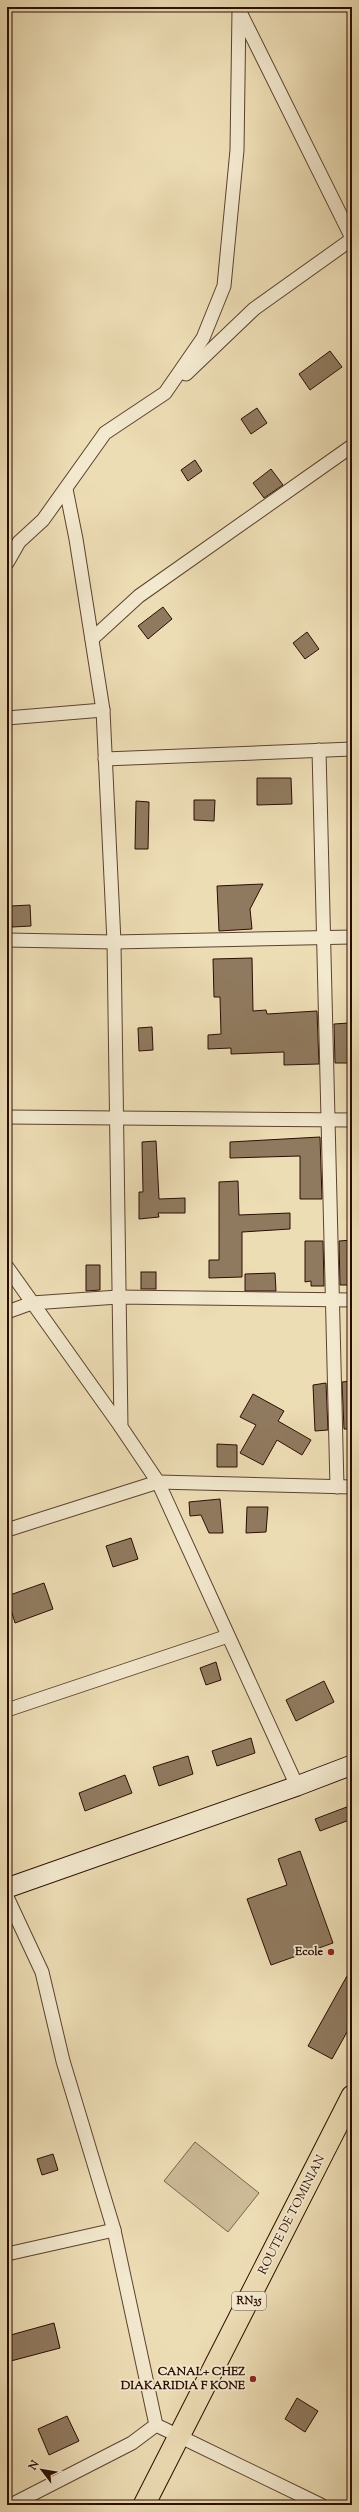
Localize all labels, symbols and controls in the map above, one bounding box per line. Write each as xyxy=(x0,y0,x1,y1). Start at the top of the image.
place label: Ecole xyxy=(294,1943,323,1961)
marker: Ecole xyxy=(326,1947,336,1957)
street label: ROUTE DE TOMINIAN xyxy=(254,2152,330,2278)
road number: RN35 xyxy=(232,2292,266,2310)
place label: CANAL+ CHEZ DIAKARIDIA F KONE xyxy=(120,2363,246,2395)
marker: CANAL+ CHEZ DIAKARIDIA F KONE xyxy=(248,2374,258,2384)
north arrow xyxy=(22,2450,62,2490)
text: N xyxy=(25,2457,44,2474)

